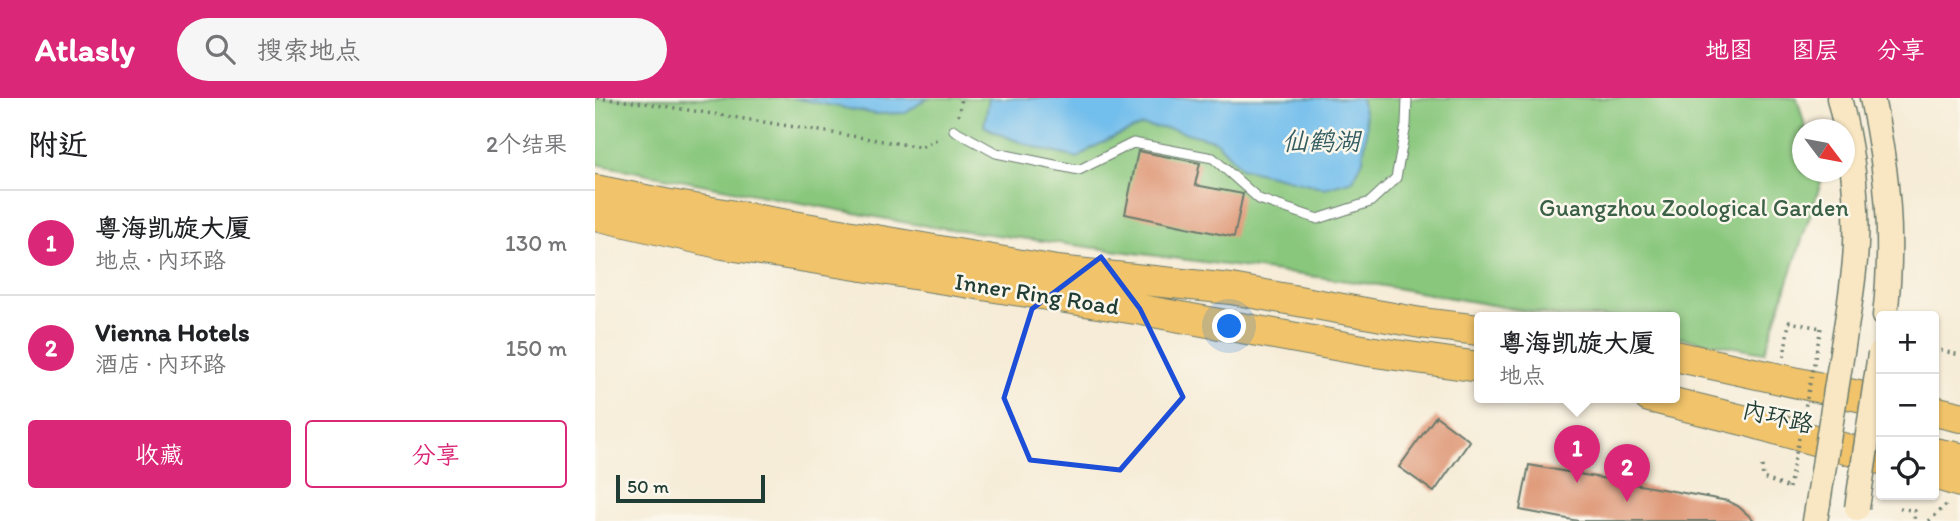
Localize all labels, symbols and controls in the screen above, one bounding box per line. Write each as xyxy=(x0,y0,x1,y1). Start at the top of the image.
search box xyxy=(177,18,667,81)
text: Atlasly xyxy=(35,30,135,69)
icon: search xyxy=(201,30,239,68)
text: 搜索地点 xyxy=(257,34,361,66)
text: 地图 xyxy=(1705,35,1753,64)
text: 图层 xyxy=(1791,35,1839,64)
text: 分享 xyxy=(1877,35,1925,64)
north arrow xyxy=(1792,119,1855,182)
water label: 仙鹤湖 xyxy=(1282,125,1363,157)
text: 附近 xyxy=(28,126,88,163)
text: 2个结果 xyxy=(486,130,567,158)
park label: Guangzhou Zoological Garden xyxy=(1539,193,1849,222)
text: 粤海凯旋大厦 xyxy=(95,212,251,244)
text: 1 xyxy=(46,229,56,257)
text: 130 m xyxy=(505,229,567,257)
text: 地点 · 内环路 xyxy=(95,246,226,274)
street label: Inner Ring Road xyxy=(953,266,1121,321)
your location xyxy=(1212,309,1246,343)
map controls xyxy=(1876,311,1939,500)
button: + xyxy=(1876,311,1939,374)
popup xyxy=(1474,312,1680,403)
text: Vienna Hotels xyxy=(95,316,250,348)
text: 粤海凯旋大厦 xyxy=(1499,327,1655,359)
text: 2 xyxy=(45,334,57,362)
text: 150 m xyxy=(506,334,567,362)
text: 酒店 · 内环路 xyxy=(95,350,226,378)
text: 地点 xyxy=(1499,361,1545,389)
button: − xyxy=(1876,374,1939,437)
street label: 内环路 xyxy=(1740,394,1816,439)
button: 收藏 xyxy=(28,420,291,488)
button: 分享 xyxy=(305,420,567,488)
pin: 1 xyxy=(1554,425,1600,483)
button: locate xyxy=(1876,437,1939,500)
pin: 2 xyxy=(1604,444,1650,502)
scale bar xyxy=(616,472,765,504)
text: 50 m xyxy=(627,475,669,498)

